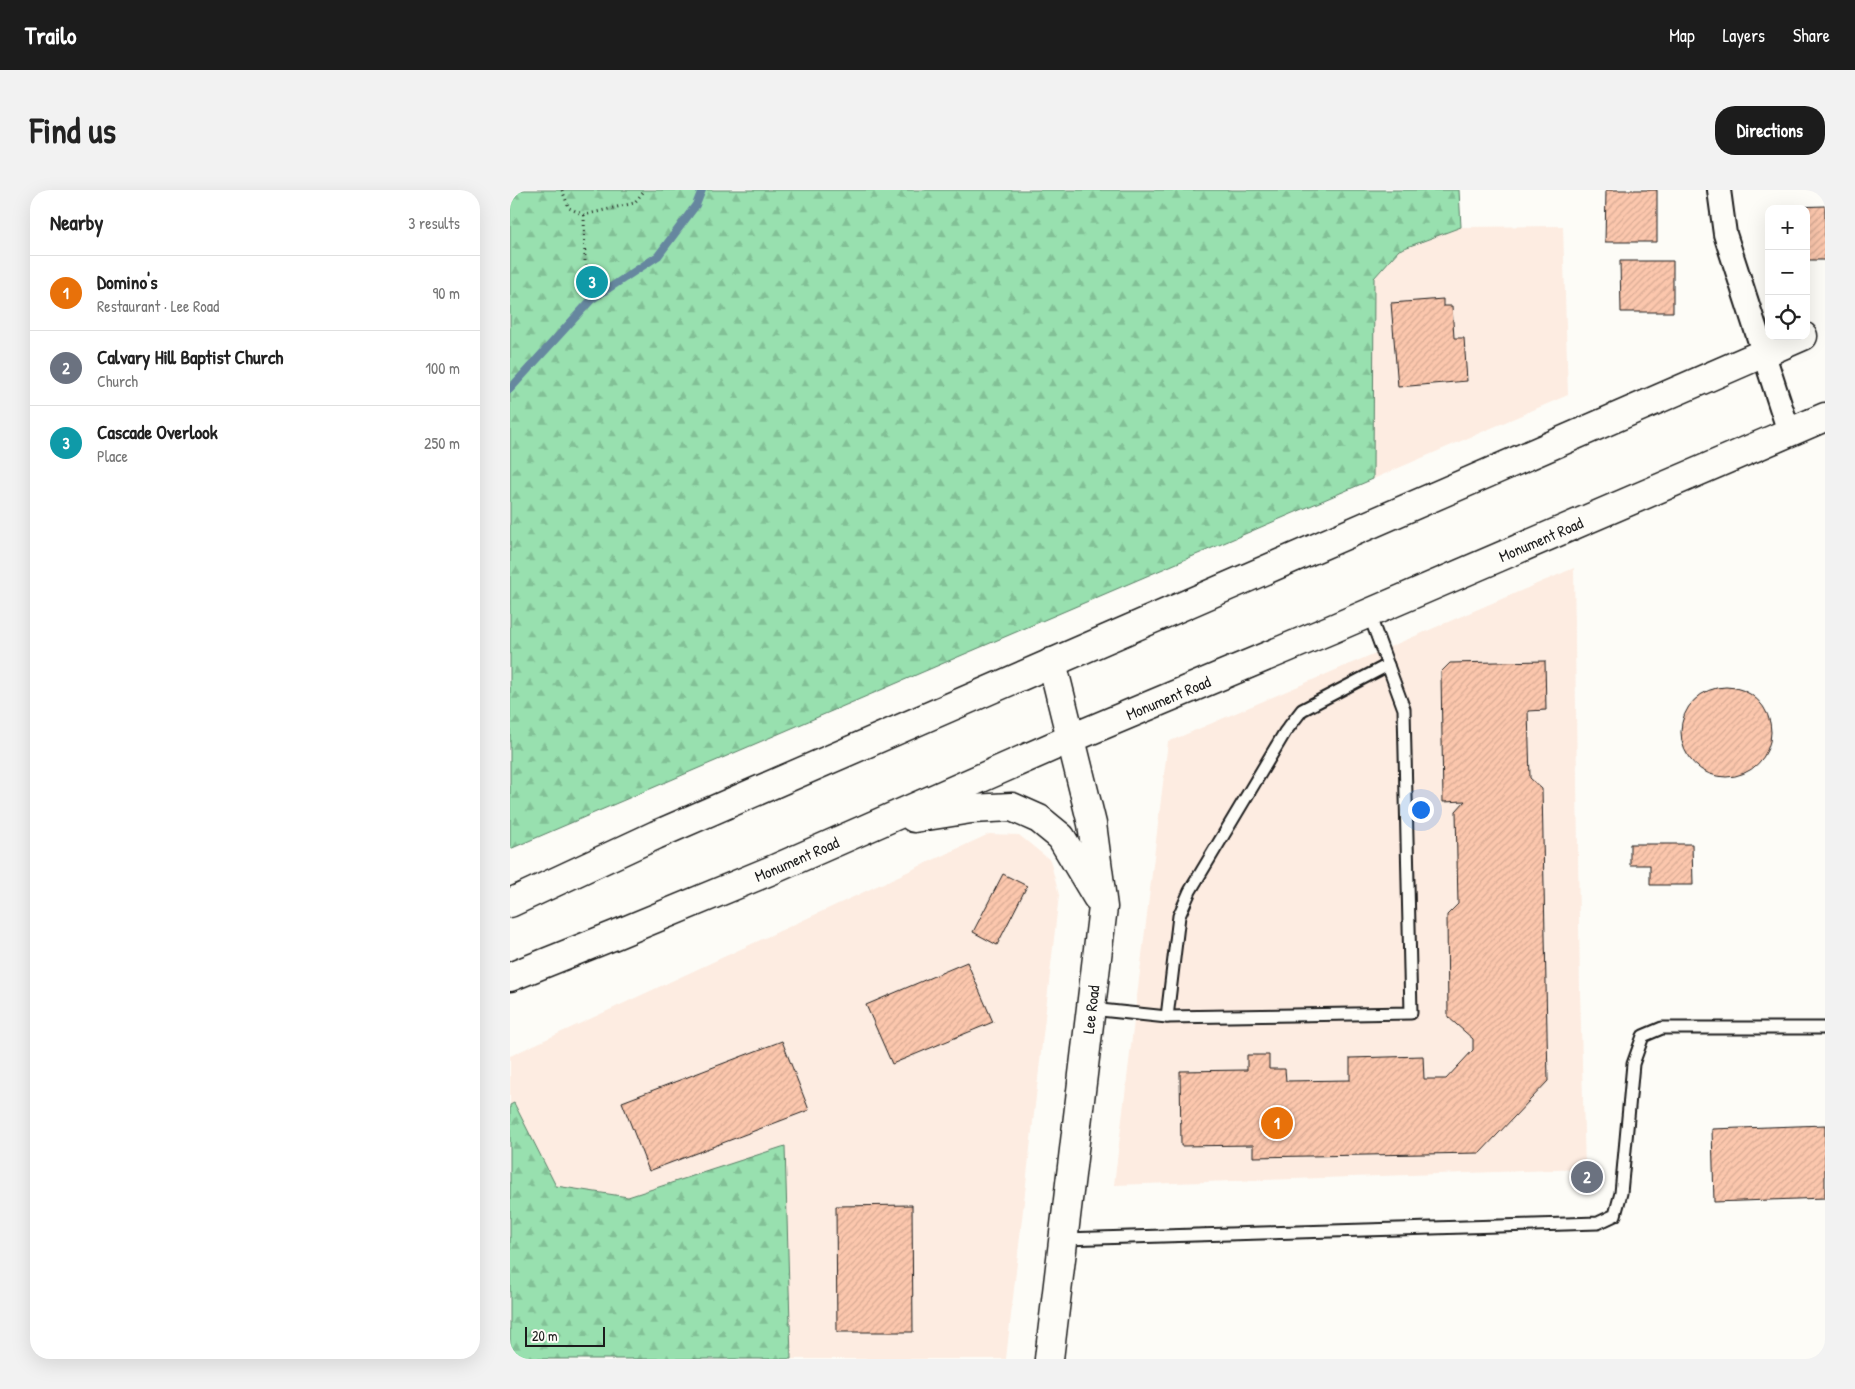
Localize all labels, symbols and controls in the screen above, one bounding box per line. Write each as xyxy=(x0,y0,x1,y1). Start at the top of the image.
text: Trailo xyxy=(25,19,76,51)
text: Map xyxy=(1669,23,1695,48)
text: Layers xyxy=(1723,23,1765,48)
text: Share xyxy=(1793,23,1830,48)
button: Directions xyxy=(1715,106,1825,155)
text: Find us xyxy=(30,107,116,154)
map controls xyxy=(1765,205,1810,340)
button: + xyxy=(1765,205,1810,250)
text: Nearby xyxy=(50,208,103,237)
text: 3 results xyxy=(408,212,460,234)
button: − xyxy=(1765,250,1810,295)
pin: 3 xyxy=(576,263,608,301)
text: Domino's xyxy=(97,269,158,295)
text: 1 xyxy=(63,282,69,304)
text: 90 m xyxy=(432,282,460,304)
text: Restaurant · Lee Road xyxy=(97,295,219,317)
button: locate xyxy=(1765,295,1810,340)
text: Calvary Hill Baptist Church xyxy=(97,344,283,370)
text: 2 xyxy=(62,357,70,379)
text: 100 m xyxy=(425,357,460,379)
text: Church xyxy=(97,370,138,392)
text: Cascade Overlook xyxy=(97,419,218,445)
text: 3 xyxy=(62,432,70,454)
text: 250 m xyxy=(424,432,460,454)
text: Place xyxy=(97,445,128,467)
street label: Monument Road xyxy=(1495,511,1586,567)
street label: Monument Road xyxy=(1123,670,1214,725)
your location xyxy=(1408,797,1434,823)
street label: Monument Road xyxy=(751,831,842,887)
street label: Lee Road xyxy=(1077,984,1105,1035)
pin: 1 xyxy=(1261,1104,1293,1142)
pin: 2 xyxy=(1571,1158,1603,1196)
scale bar xyxy=(525,1324,605,1347)
text: 20 m xyxy=(532,1326,558,1345)

